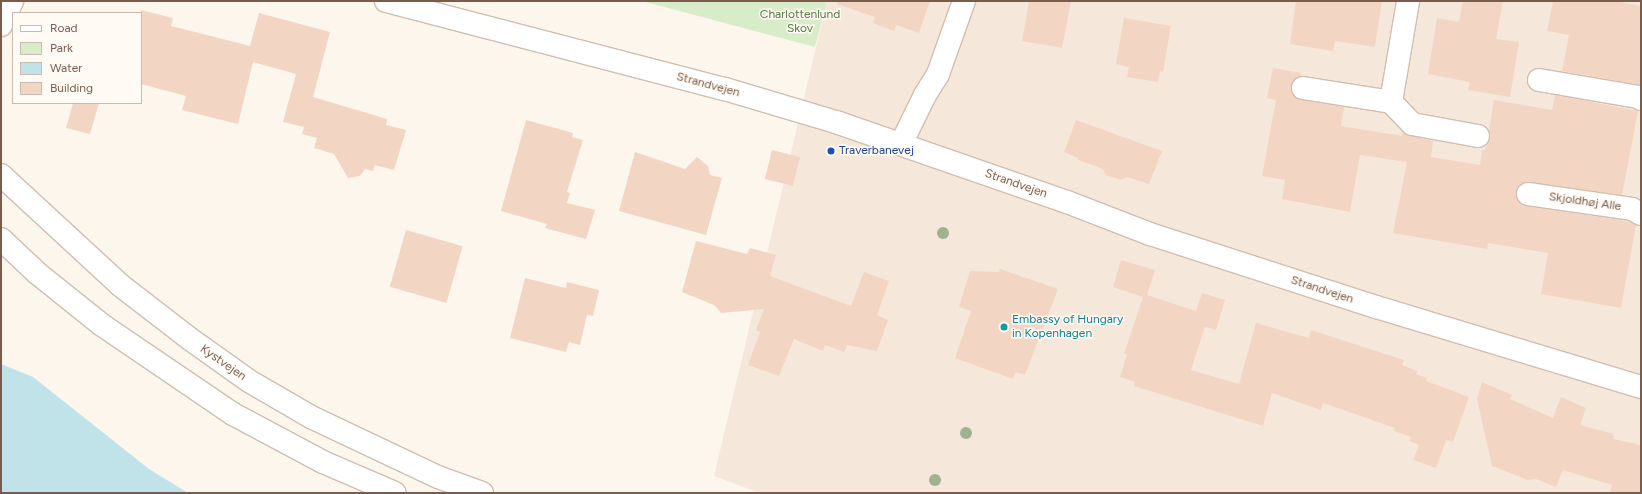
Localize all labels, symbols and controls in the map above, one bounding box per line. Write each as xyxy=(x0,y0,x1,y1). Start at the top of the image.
park label: Charlottenlund Skov xyxy=(760,8,840,36)
legend xyxy=(12,12,142,104)
text: Road xyxy=(50,21,78,35)
text: Park xyxy=(50,41,73,55)
text: Water xyxy=(50,61,82,75)
street label: Strandvejen xyxy=(675,70,741,100)
text: Building xyxy=(50,81,93,95)
place label: Traverbanevej xyxy=(839,144,914,158)
marker: Traverbanevej xyxy=(826,146,836,156)
street label: Strandvejen xyxy=(983,167,1049,201)
street label: Skjoldhøj Alle xyxy=(1548,190,1622,214)
street label: Strandvejen xyxy=(1289,273,1355,307)
place label: Embassy of Hungary in Kopenhagen xyxy=(1012,313,1123,341)
marker: Embassy of Hungary in Kopenhagen xyxy=(999,322,1009,332)
street label: Kystvejen xyxy=(197,342,249,384)

